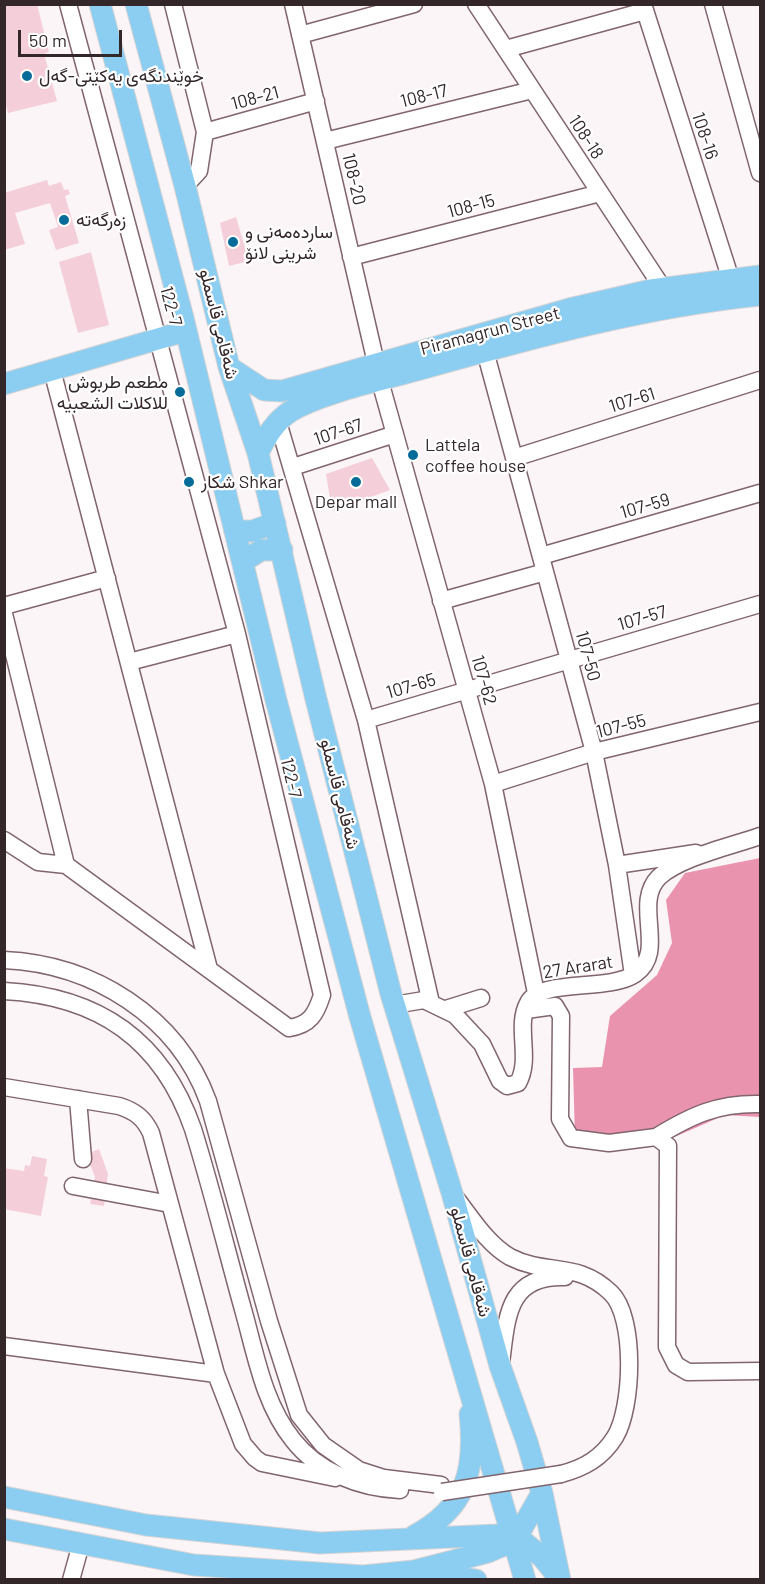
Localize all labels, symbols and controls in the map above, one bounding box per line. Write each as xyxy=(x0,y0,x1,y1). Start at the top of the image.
scale bar xyxy=(21,18,124,56)
text: 50 m xyxy=(29,29,67,51)
place label: خوێندنگەی یەکێتی-گەل xyxy=(39,65,204,87)
marker: خوێندنگەی یەکێتی-گەل xyxy=(20,69,34,83)
street label: 108-17 xyxy=(398,80,450,112)
street label: 108-21 xyxy=(229,81,281,115)
street label: 108-16 xyxy=(687,110,723,162)
street label: 108-18 xyxy=(564,111,608,163)
street label: 108-20 xyxy=(338,151,370,207)
street label: 108-15 xyxy=(445,189,497,223)
place label: زەرگەتە xyxy=(76,209,126,231)
marker: زەرگەتە xyxy=(57,213,71,227)
place label: ساردەمەنی و شرینی لانۆ xyxy=(245,221,333,264)
marker: ساردەمەنی و شرینی لانۆ xyxy=(226,235,240,249)
street label: شەقامی قاسملو xyxy=(195,267,243,381)
street label: 122-7 xyxy=(155,284,187,328)
street label: Piramagrun Street xyxy=(418,302,562,360)
place label: مطعم طربوش للاكلات الشعبيه xyxy=(57,371,168,413)
street label: 107-61 xyxy=(606,383,658,417)
marker: مطعم طربوش للاكلات الشعبيه xyxy=(173,385,187,399)
street label: 107-67 xyxy=(311,414,365,450)
place label: Lattela coffee house xyxy=(425,434,526,476)
marker: Lattela coffee house xyxy=(406,448,420,462)
place label: شکار Shkar xyxy=(201,471,284,493)
marker: شکار Shkar xyxy=(182,475,196,489)
marker: Depar mall xyxy=(349,475,363,489)
street label: 107-59 xyxy=(618,489,672,523)
place label: Depar mall xyxy=(315,491,397,513)
street label: 107-57 xyxy=(615,601,669,635)
street label: 107-50 xyxy=(571,628,605,684)
street label: 107-62 xyxy=(467,653,501,707)
street label: 107-65 xyxy=(384,669,438,703)
street label: 107-55 xyxy=(594,709,648,743)
street label: شەقامی قاسملو xyxy=(316,737,364,851)
street label: 122-7 xyxy=(276,756,306,800)
street label: 27 Ararat xyxy=(541,951,615,983)
street label: شەقامی قاسملو xyxy=(446,1205,496,1319)

